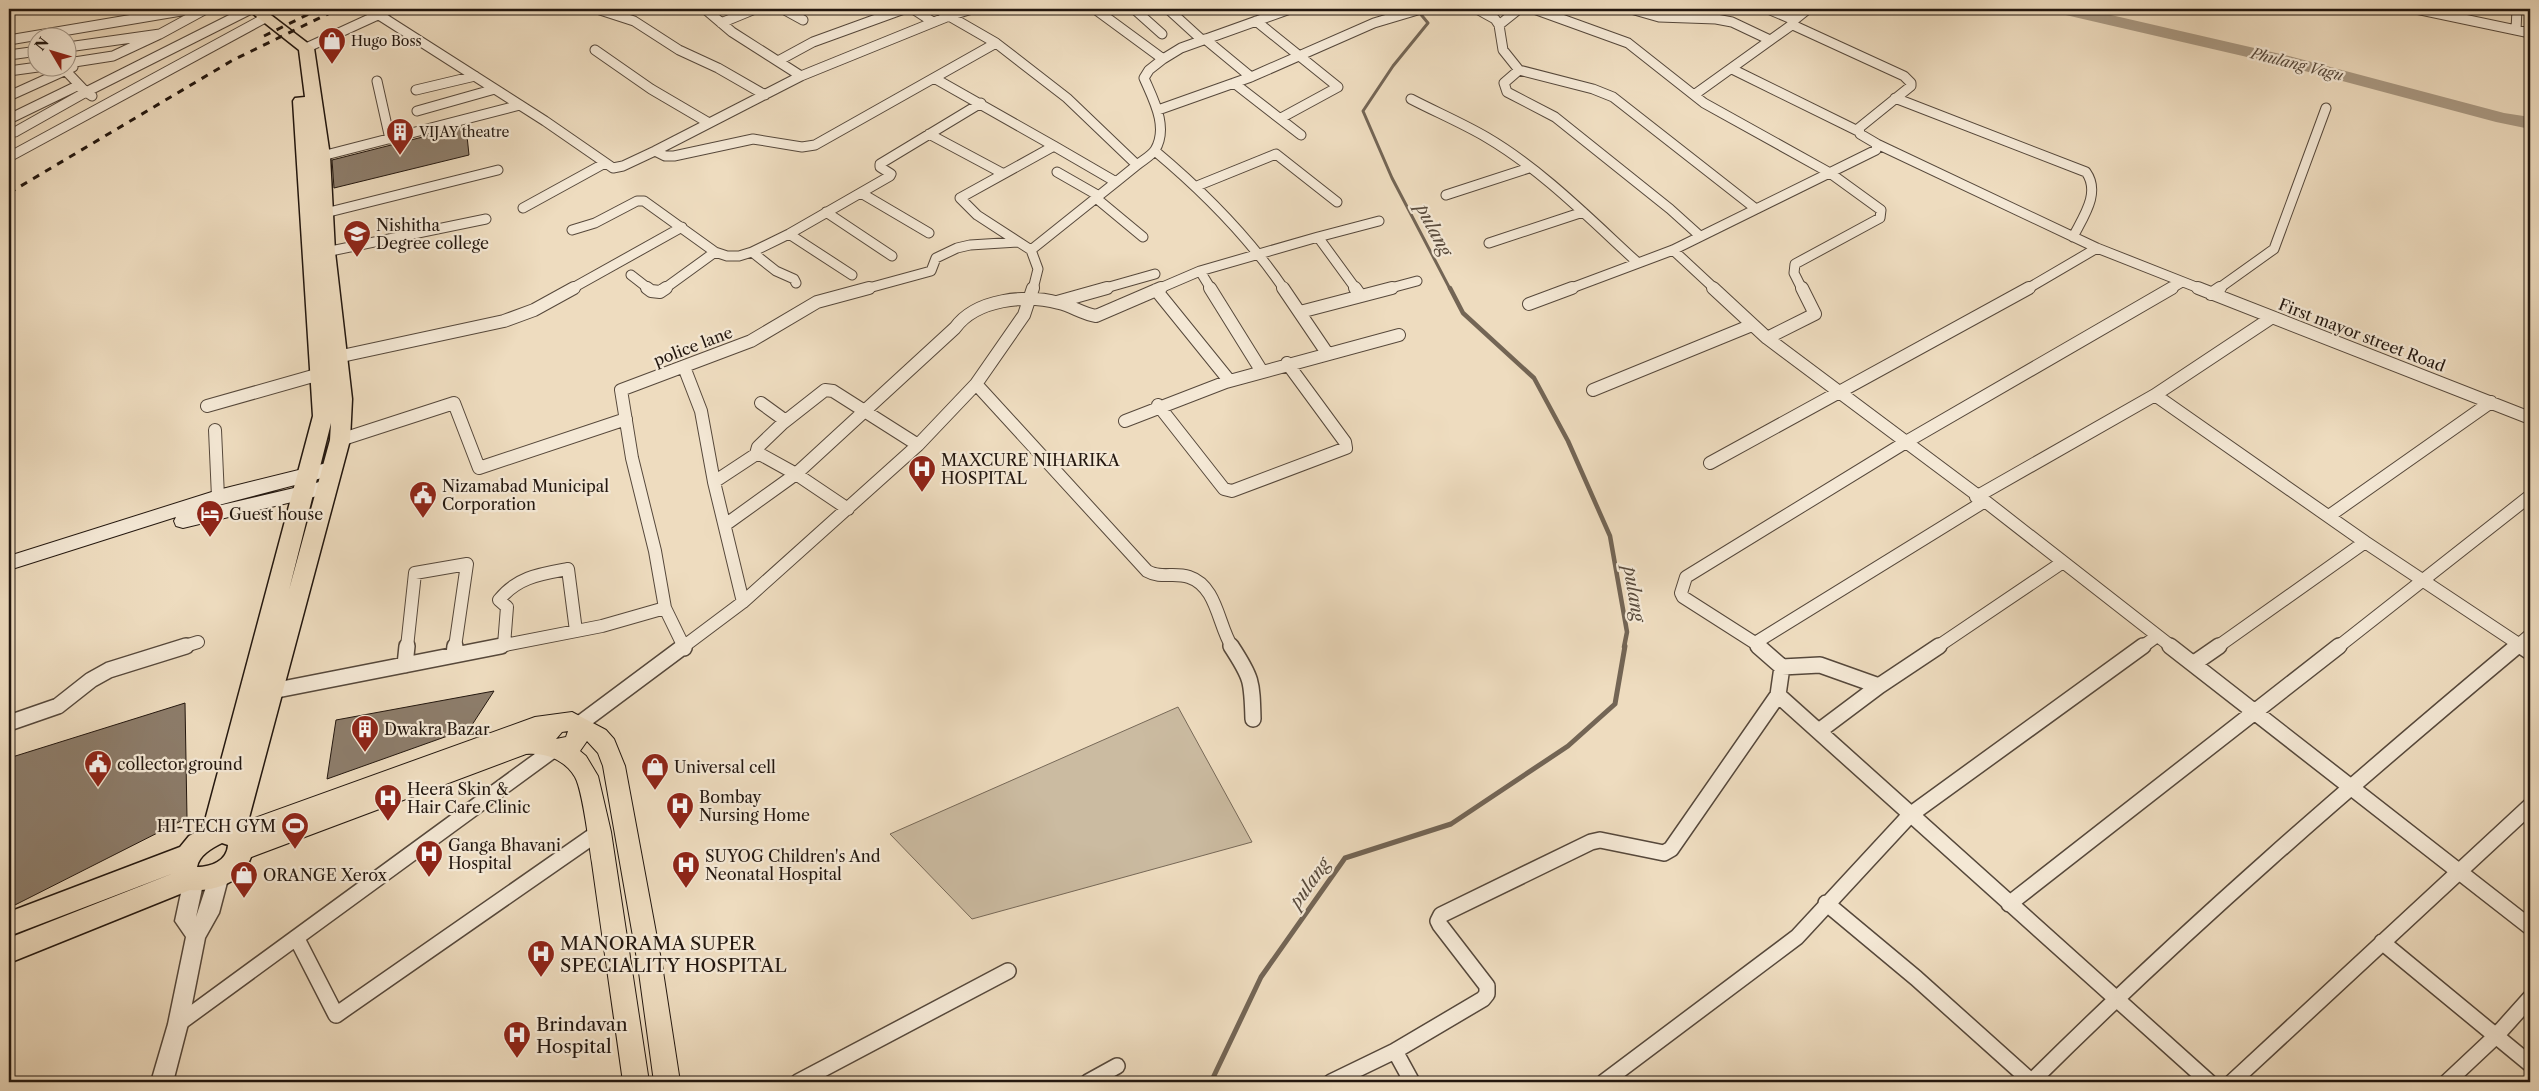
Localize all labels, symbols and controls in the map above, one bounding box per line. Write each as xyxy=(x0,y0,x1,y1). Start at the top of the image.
shop icon: Hugo Boss xyxy=(317,26,347,65)
north arrow xyxy=(28,28,78,78)
place label: Hugo Boss xyxy=(351,32,422,50)
text: N xyxy=(31,34,53,54)
water label: Phulang Vagu xyxy=(2248,43,2345,85)
building icon: VIJAY theatre xyxy=(385,117,415,156)
place label: VIJAY theatre xyxy=(418,123,509,141)
water label: pulang xyxy=(1409,197,1458,261)
place label: Nishitha Degree college xyxy=(376,215,489,253)
school or university icon: Nishitha Degree college xyxy=(342,219,372,258)
street label: First mayor street Road xyxy=(2276,294,2448,376)
street label: police lane xyxy=(651,322,735,370)
place label: MAXCURE NIHARIKA HOSPITAL xyxy=(941,450,1121,488)
hospital icon: MAXCURE NIHARIKA HOSPITAL xyxy=(907,454,937,493)
place label: Nizamabad Municipal Corporation xyxy=(442,476,609,514)
public building icon: Nizamabad Municipal Corporation xyxy=(408,480,438,519)
hotel icon: Guest house xyxy=(195,499,225,538)
place label: Guest house xyxy=(229,504,323,524)
water label: pulang xyxy=(1618,561,1650,625)
building icon: Dwakra Bazar xyxy=(350,714,380,753)
place label: Dwakra Bazar xyxy=(384,719,490,739)
public building icon: collector ground xyxy=(83,749,113,788)
shop icon: Universal cell xyxy=(640,752,670,791)
place label: collector ground xyxy=(117,754,243,774)
place label: Universal cell xyxy=(674,757,776,777)
place label: Heera Skin & Hair Care Clinic xyxy=(407,779,530,817)
hospital icon: Heera Skin & Hair Care Clinic xyxy=(373,783,403,822)
place label: Bombay Nursing Home xyxy=(699,787,810,825)
hospital icon: Bombay Nursing Home xyxy=(665,791,695,830)
sports icon: HI-TECH GYM xyxy=(280,811,310,850)
place label: HI-TECH GYM xyxy=(157,816,276,836)
place label: Ganga Bhavani Hospital xyxy=(448,835,561,873)
hospital icon: Ganga Bhavani Hospital xyxy=(414,839,444,878)
place label: SUYOG Children's And Neonatal Hospital xyxy=(705,846,881,884)
hospital icon: SUYOG Children's And Neonatal Hospital xyxy=(671,850,701,889)
water label: pulang xyxy=(1283,852,1336,915)
shop icon: ORANGE Xerox xyxy=(229,860,259,899)
place label: ORANGE Xerox xyxy=(263,865,388,885)
place label: MANORAMA SUPER SPECIALITY HOSPITAL xyxy=(560,932,787,977)
hospital icon: MANORAMA SUPER SPECIALITY HOSPITAL xyxy=(526,939,556,978)
place label: Brindavan Hospital xyxy=(536,1013,628,1058)
hospital icon: Brindavan Hospital xyxy=(502,1020,532,1059)

